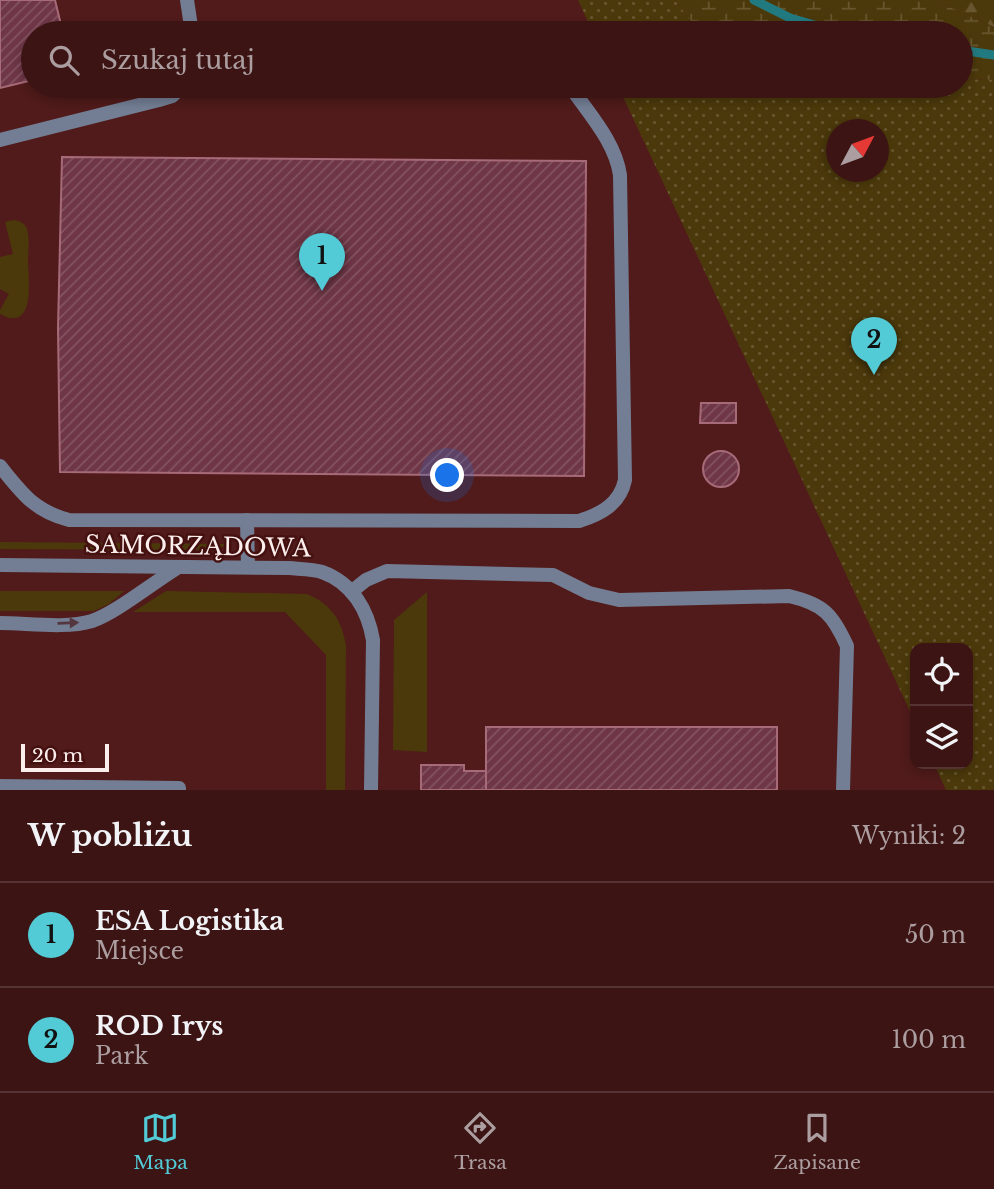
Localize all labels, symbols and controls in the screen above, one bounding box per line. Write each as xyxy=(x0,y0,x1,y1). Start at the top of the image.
search box xyxy=(21,21,973,98)
icon: search xyxy=(45,41,83,79)
text: Szukaj tutaj xyxy=(101,44,255,76)
north arrow xyxy=(826,119,889,182)
pin: 1 xyxy=(299,233,345,291)
pin: 2 xyxy=(851,317,897,375)
your location xyxy=(430,458,464,492)
street label: SAMORZĄDOWA xyxy=(85,530,312,562)
one-way arrow xyxy=(57,617,79,629)
map controls xyxy=(910,643,973,769)
button: locate xyxy=(910,643,973,706)
button: layers xyxy=(910,706,973,769)
scale bar xyxy=(21,741,108,773)
text: 20 m xyxy=(32,744,83,767)
text: W pobliżu xyxy=(28,817,192,854)
text: Wyniki: 2 xyxy=(852,822,966,850)
text: ESA Logistika xyxy=(95,905,284,937)
text: 1 xyxy=(46,921,56,949)
text: 50 m xyxy=(905,921,966,949)
text: Miejsce xyxy=(95,937,184,965)
text: ROD Irys xyxy=(95,1010,223,1042)
text: 2 xyxy=(44,1026,58,1054)
text: 100 m xyxy=(892,1026,966,1054)
text: Park xyxy=(95,1042,148,1070)
tab: Mapa xyxy=(133,1109,188,1174)
tab: Trasa xyxy=(454,1109,507,1174)
tab: Zapisane xyxy=(773,1109,861,1174)

